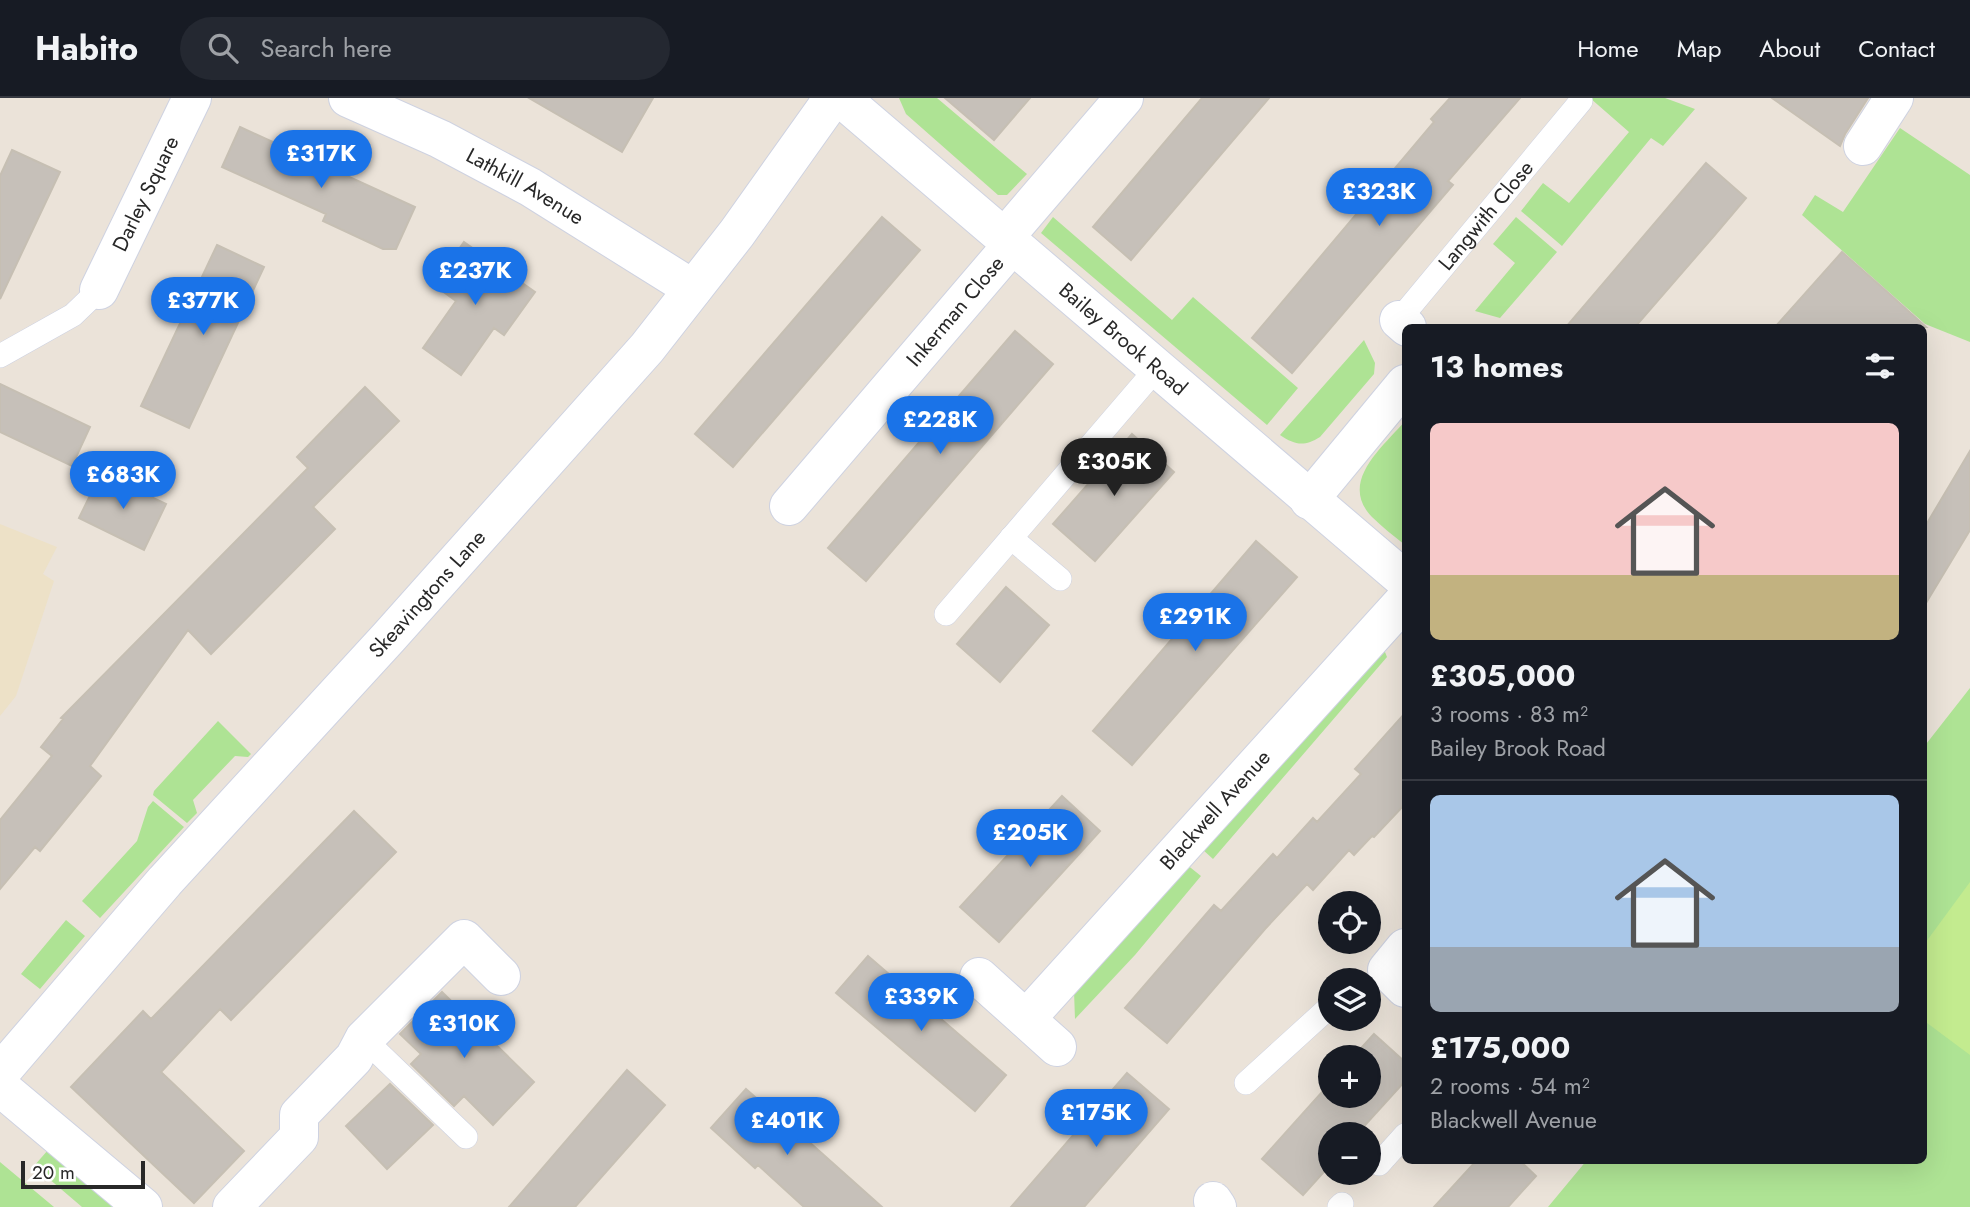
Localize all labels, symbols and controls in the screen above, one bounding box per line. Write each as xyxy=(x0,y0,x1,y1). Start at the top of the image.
search box xyxy=(180,17,670,80)
text: Habito xyxy=(35,25,138,72)
icon: search xyxy=(204,29,242,67)
text: Search here xyxy=(260,29,392,67)
text: Home xyxy=(1577,31,1639,66)
text: Map xyxy=(1677,31,1721,66)
text: About xyxy=(1759,31,1820,66)
text: Contact xyxy=(1858,31,1935,66)
pin: £317K xyxy=(272,130,370,190)
street label: Darley Square xyxy=(105,131,186,256)
text: £317K xyxy=(286,136,356,170)
street label: Lathkill Avenue xyxy=(461,141,590,232)
street label: Langwith Close xyxy=(1431,154,1541,277)
pin: £323K xyxy=(1330,169,1428,228)
text: £323K xyxy=(1342,174,1416,208)
pin: £237K xyxy=(426,248,524,307)
street label: Inkerman Close xyxy=(899,249,1011,373)
text: £237K xyxy=(438,253,512,287)
street label: Bailey Brook Road xyxy=(1052,275,1194,403)
pin: £377K xyxy=(154,278,252,337)
text: £377K xyxy=(167,283,239,317)
text: 13 homes xyxy=(1430,345,1563,388)
icon: filters xyxy=(1861,347,1899,385)
pin: £228K xyxy=(891,396,989,456)
text: £228K xyxy=(903,402,977,436)
pin: £305K xyxy=(1065,438,1163,498)
text: £305K xyxy=(1077,444,1151,478)
pin: £683K xyxy=(74,452,172,511)
text: £683K xyxy=(86,457,160,491)
icon: home xyxy=(1602,468,1728,594)
street label: Skeavingtons Lane xyxy=(362,523,493,665)
pin: £291K xyxy=(1146,594,1244,653)
text: £291K xyxy=(1159,599,1231,633)
text: £305,000 xyxy=(1430,654,1575,697)
text: 3 rooms · 83 m² xyxy=(1430,697,1588,731)
text: Bailey Brook Road xyxy=(1430,731,1606,765)
street label: Blackwell Avenue xyxy=(1153,743,1278,876)
pin: £205K xyxy=(981,810,1079,869)
text: £205K xyxy=(992,815,1068,849)
icon: home xyxy=(1602,840,1728,966)
map controls xyxy=(1318,891,1381,1185)
button: locate xyxy=(1318,891,1381,954)
button: layers xyxy=(1318,968,1381,1031)
pin: £339K xyxy=(872,974,970,1033)
text: £339K xyxy=(884,979,958,1013)
pin: £310K xyxy=(415,1000,513,1060)
text: £310K xyxy=(428,1006,500,1040)
text: £175,000 xyxy=(1430,1026,1570,1069)
button: + xyxy=(1318,1045,1381,1108)
text: 2 rooms · 54 m² xyxy=(1430,1069,1590,1103)
pin: £175K xyxy=(1047,1090,1145,1149)
text: £175K xyxy=(1061,1095,1131,1129)
pin: £401K xyxy=(738,1098,836,1157)
text: £401K xyxy=(750,1103,824,1137)
text: Blackwell Avenue xyxy=(1430,1103,1597,1137)
button: − xyxy=(1318,1122,1381,1185)
scale bar xyxy=(21,1158,145,1190)
text: 20 m xyxy=(32,1159,75,1186)

